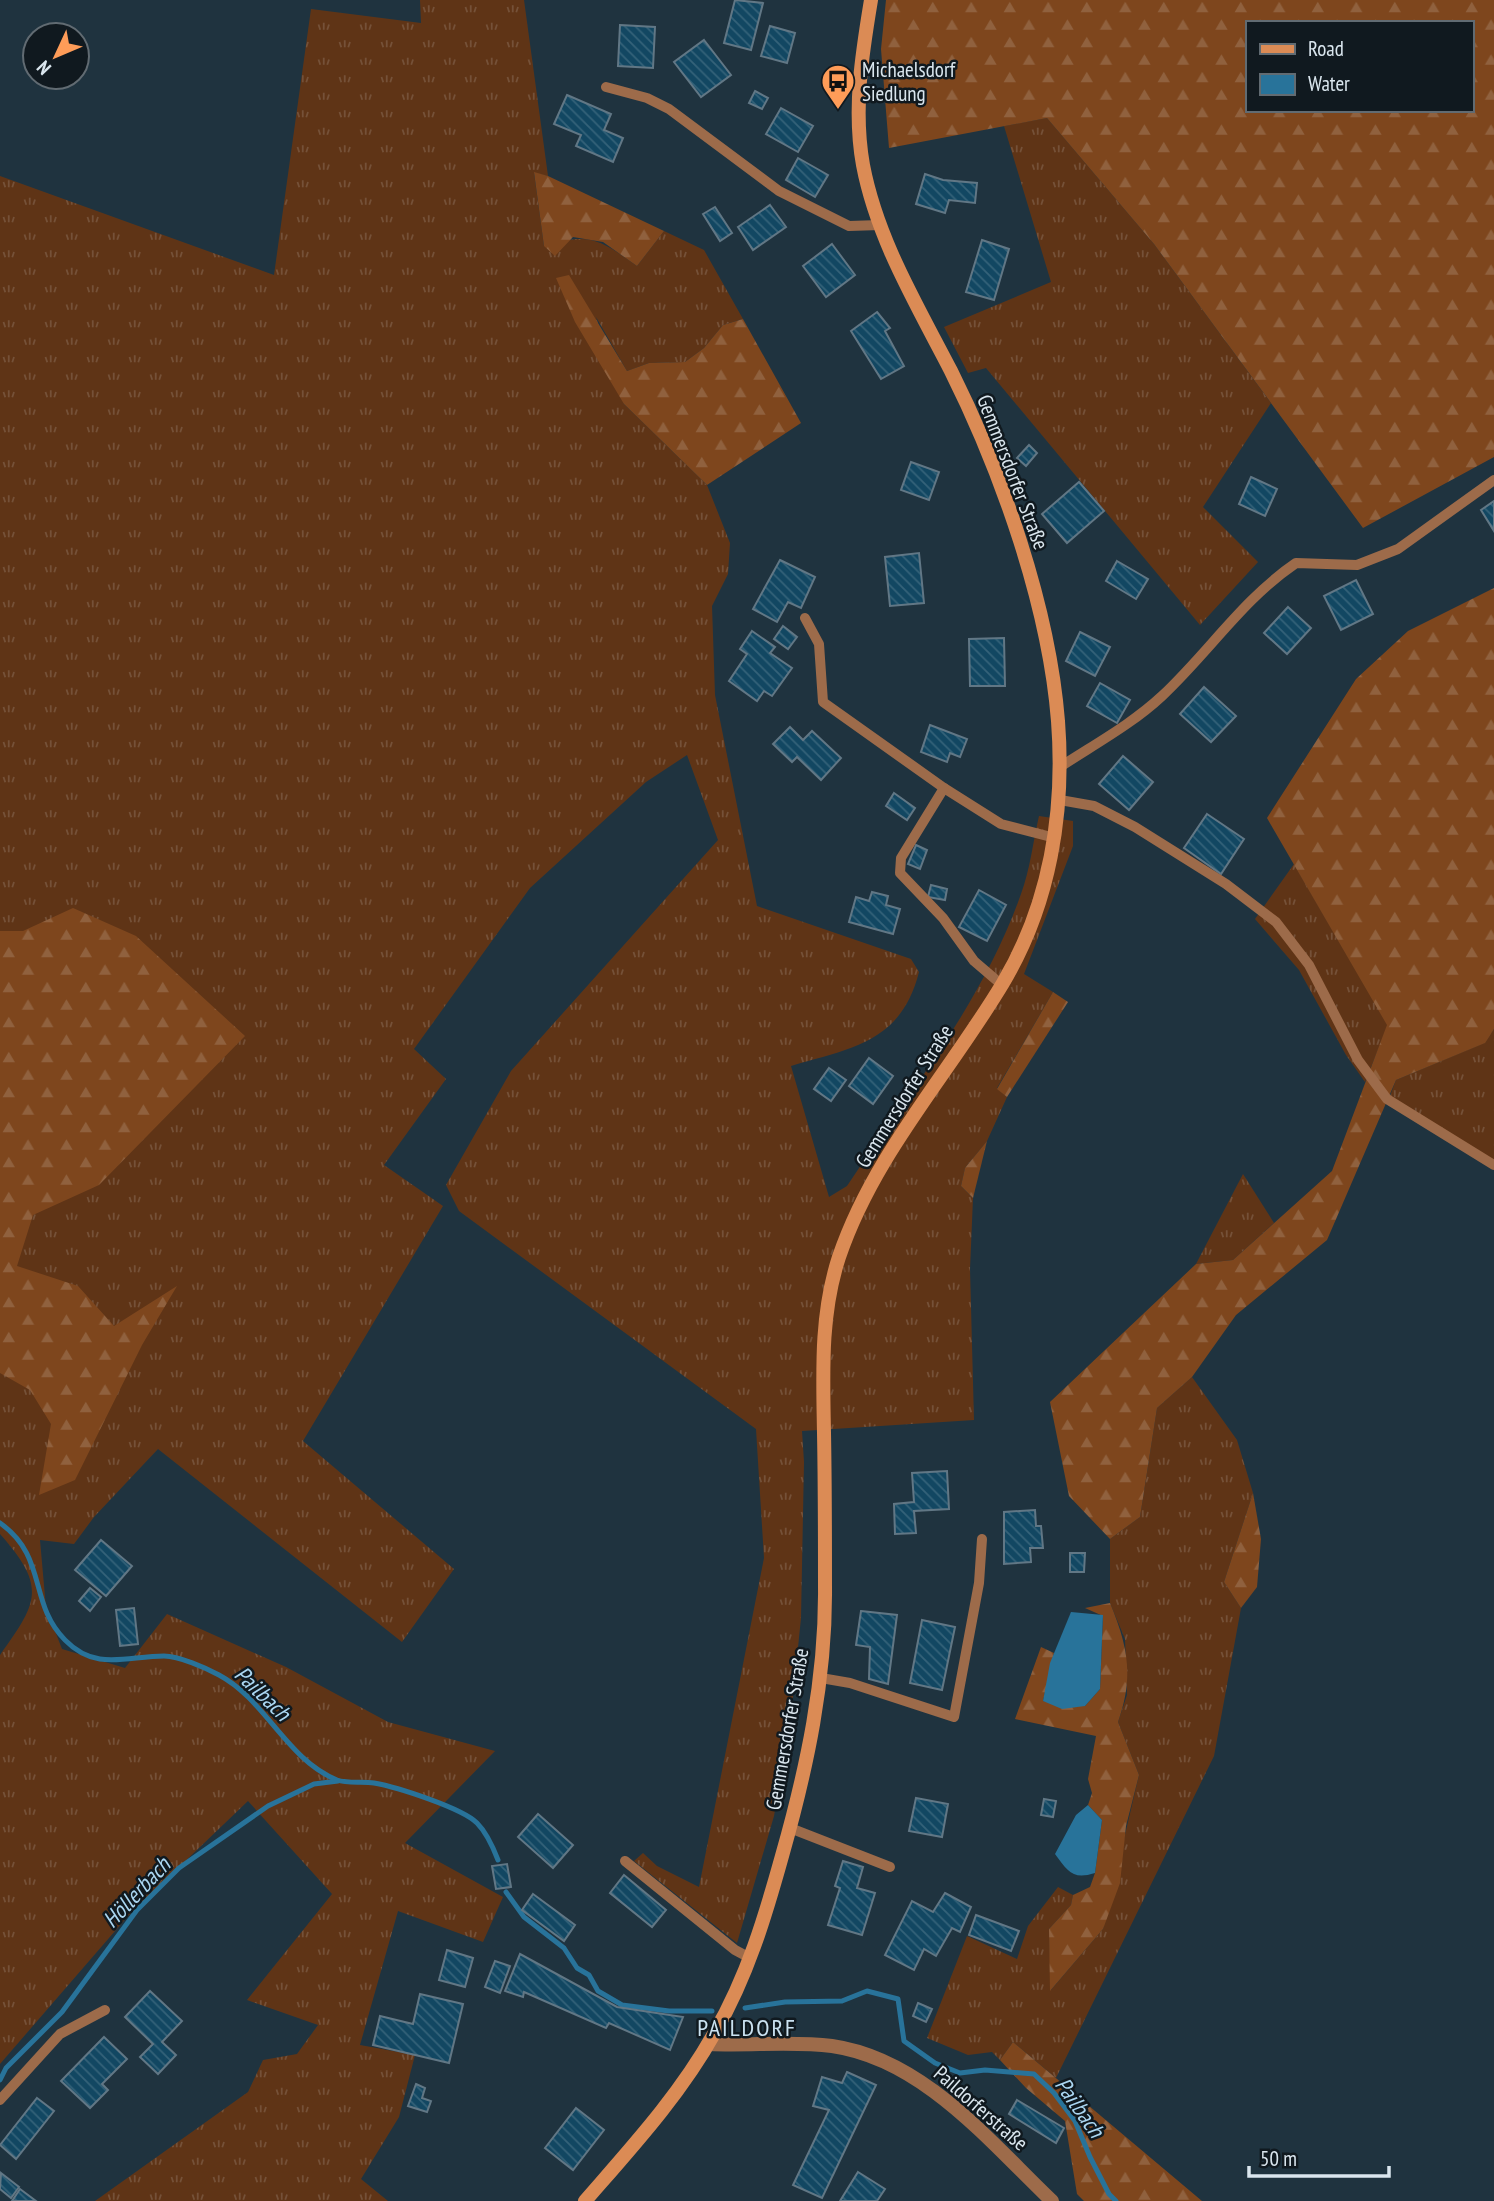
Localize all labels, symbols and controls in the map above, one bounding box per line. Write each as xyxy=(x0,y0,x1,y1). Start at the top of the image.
north arrow xyxy=(21,21,91,91)
legend xyxy=(1246,21,1473,112)
text: Road xyxy=(1308,35,1344,62)
text: N xyxy=(32,56,56,80)
place label: Michaelsdorf Siedlung xyxy=(862,56,956,107)
bus stop icon: Michaelsdorf Siedlung xyxy=(819,62,857,111)
text: Water xyxy=(1308,70,1350,97)
street label: Gemmersdorfer Straße xyxy=(971,391,1055,553)
street label: Gemmersdorfer Straße xyxy=(849,1019,959,1173)
street label: Gemmersdorfer Straße xyxy=(759,1646,815,1812)
water label: Pailbach xyxy=(229,1659,298,1728)
water label: Höllerbach xyxy=(96,1849,177,1933)
district label: PAILDORF xyxy=(697,2012,797,2043)
street label: Paildorferstraße xyxy=(928,2060,1034,2156)
water label: Pailbach xyxy=(1049,2071,1112,2144)
scale bar xyxy=(1249,2134,1389,2178)
text: 50 m xyxy=(1260,2145,1297,2172)

